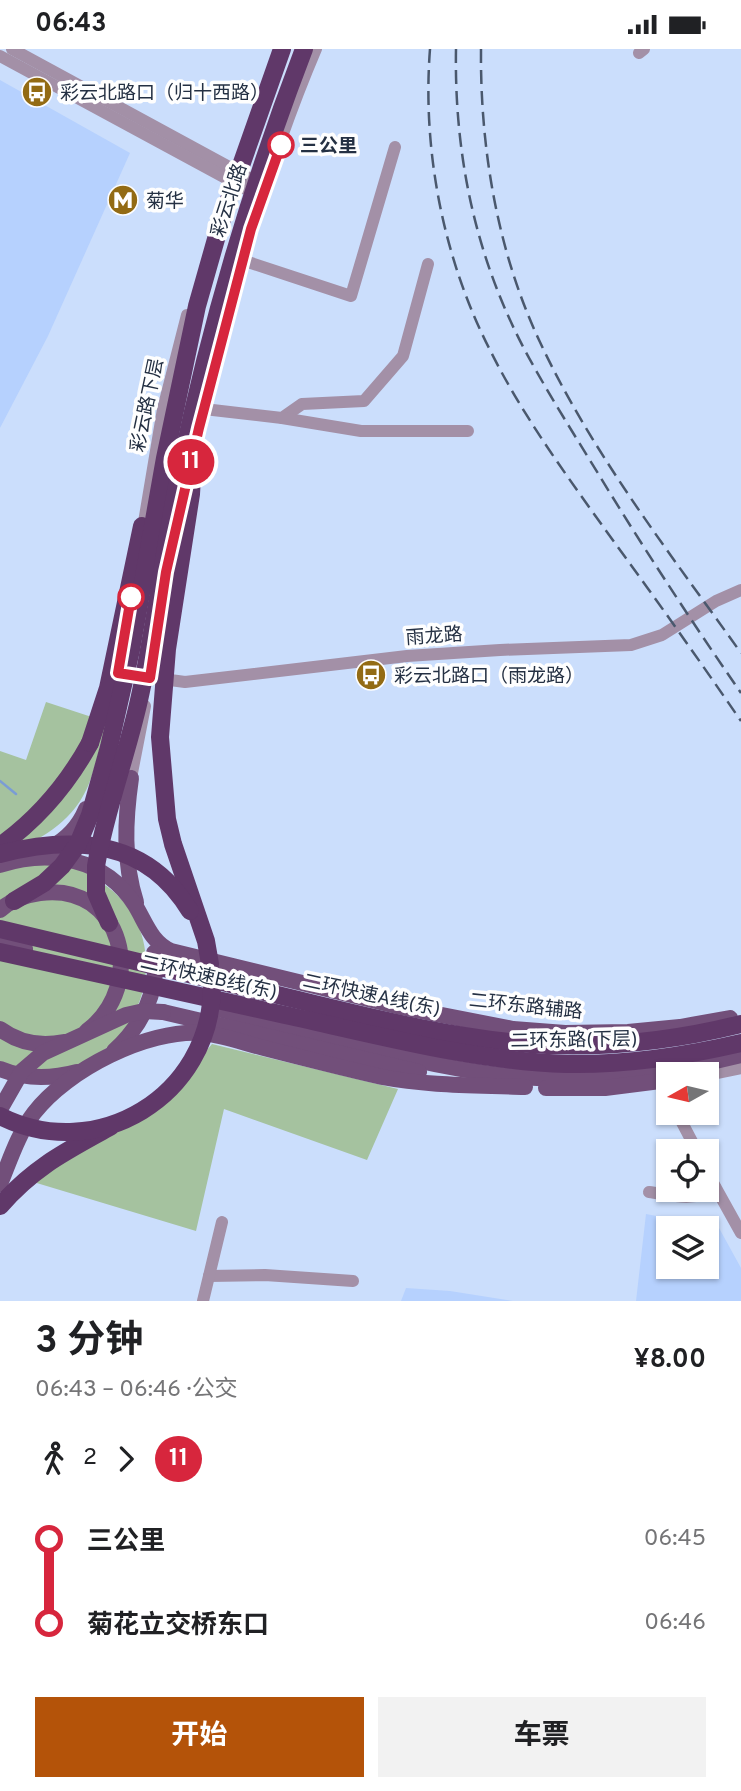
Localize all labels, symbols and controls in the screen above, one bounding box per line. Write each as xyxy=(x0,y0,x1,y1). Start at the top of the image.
text: 06:43 xyxy=(35,8,107,41)
bus stop icon: 彩云北路口（归十西路） xyxy=(20,75,54,109)
place label: 彩云北路口（归十西路） xyxy=(60,82,269,106)
marker: 三公里 xyxy=(268,132,294,158)
place label: 三公里 xyxy=(300,135,357,159)
street label: 彩云北路 xyxy=(207,161,253,240)
metro station icon: 菊华 xyxy=(106,183,140,217)
place label: 菊华 xyxy=(146,190,184,214)
street label: 彩云路下层 xyxy=(126,356,170,454)
line badge: 11 xyxy=(160,439,222,485)
text: 11 xyxy=(181,447,201,477)
unlabelled marker xyxy=(118,584,144,610)
street label: 雨龙路 xyxy=(405,623,463,651)
bus stop icon: 彩云北路口（雨龙路） xyxy=(354,658,388,692)
place label: 彩云北路口（雨龙路） xyxy=(394,665,584,689)
street label: 二环快速B线(东) xyxy=(138,951,279,1005)
street label: 二环快速A线(东) xyxy=(301,970,443,1022)
street label: 二环东路辅路 xyxy=(468,989,584,1025)
street label: 二环东路(下层) xyxy=(510,1028,638,1054)
north arrow xyxy=(656,1062,719,1125)
map controls xyxy=(656,1062,719,1279)
button: locate xyxy=(656,1139,719,1202)
button: layers xyxy=(656,1216,719,1279)
text: 3 分钟 xyxy=(35,1318,143,1367)
text: ¥8.00 xyxy=(634,1344,706,1377)
text: 06:43 – 06:46 · 公交 xyxy=(35,1376,238,1405)
icon: walk xyxy=(35,1440,73,1478)
icon: forward xyxy=(107,1440,145,1478)
text: 2 xyxy=(83,1444,97,1473)
text: 11 xyxy=(169,1444,188,1474)
text: 06:45 xyxy=(644,1525,706,1554)
text: 三公里 xyxy=(87,1526,165,1559)
text: 06:46 xyxy=(644,1609,706,1638)
text: 菊花立交桥东口 xyxy=(87,1610,269,1643)
button: 开始 xyxy=(35,1697,364,1777)
button: 车票 xyxy=(378,1697,706,1777)

